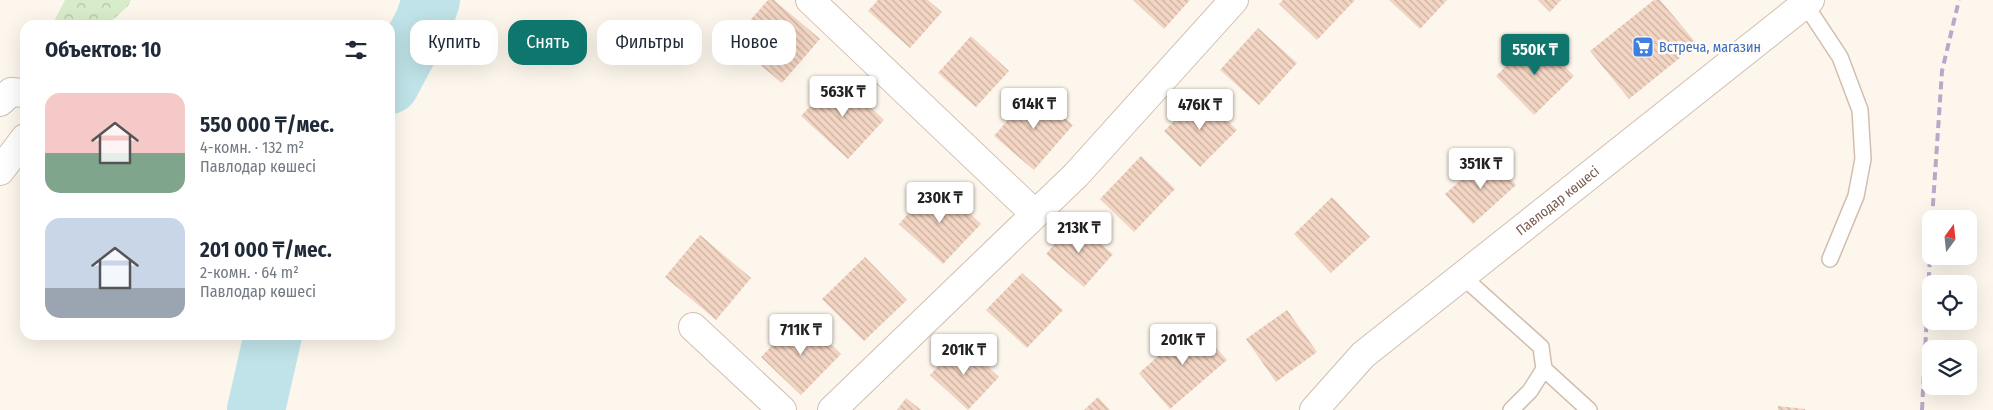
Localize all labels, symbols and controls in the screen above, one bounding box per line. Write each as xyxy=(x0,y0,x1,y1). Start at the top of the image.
chip: Купить xyxy=(410,20,498,65)
chip: Снять xyxy=(508,20,587,65)
chip: Фильтры xyxy=(597,20,702,65)
chip: Новое xyxy=(712,20,796,65)
pin: 550K ₸ xyxy=(1494,34,1576,76)
supermarket icon: Встреча, магазин xyxy=(1631,35,1655,59)
icon: filters xyxy=(342,36,370,64)
text: Объектов: 10 xyxy=(45,37,162,63)
place label: Встреча, магазин xyxy=(1659,39,1761,56)
text: 550K ₸ xyxy=(1512,40,1558,59)
pin: 563K ₸ xyxy=(802,76,884,118)
text: 563K ₸ xyxy=(820,82,866,101)
pin: 614K ₸ xyxy=(993,88,1075,130)
pin: 476K ₸ xyxy=(1159,88,1241,131)
text: 614K ₸ xyxy=(1012,94,1056,113)
text: 476K ₸ xyxy=(1178,95,1222,114)
text: 550 000 ₸/мес. xyxy=(200,112,334,138)
icon: home xyxy=(85,113,145,173)
text: 4-комн. · 132 m² xyxy=(200,138,304,157)
pin: 351K ₸ xyxy=(1440,148,1522,190)
text: 351K ₸ xyxy=(1460,154,1502,173)
text: Павлодар көшесі xyxy=(200,157,316,176)
street label: Павлодар көшесі xyxy=(1512,162,1603,239)
pin: 230K ₸ xyxy=(899,182,981,224)
text: 230K ₸ xyxy=(917,188,963,207)
north arrow xyxy=(1922,210,1978,265)
map controls xyxy=(1922,210,1977,395)
pin: 213K ₸ xyxy=(1038,212,1120,254)
text: 213K ₸ xyxy=(1058,218,1100,237)
text: 201 000 ₸/мес. xyxy=(200,237,332,263)
icon: home xyxy=(85,238,145,298)
text: 2-комн. · 64 m² xyxy=(200,263,299,282)
button: locate xyxy=(1922,275,1977,330)
text: Павлодар көшесі xyxy=(200,282,316,301)
pin: 711K ₸ xyxy=(760,314,842,356)
text: 711K ₸ xyxy=(780,320,822,339)
pin: 201K ₸ xyxy=(1142,324,1224,366)
text: 201K ₸ xyxy=(1161,330,1205,349)
pin: 201K ₸ xyxy=(923,334,1005,376)
text: 201K ₸ xyxy=(942,340,986,359)
button: layers xyxy=(1922,340,1977,395)

